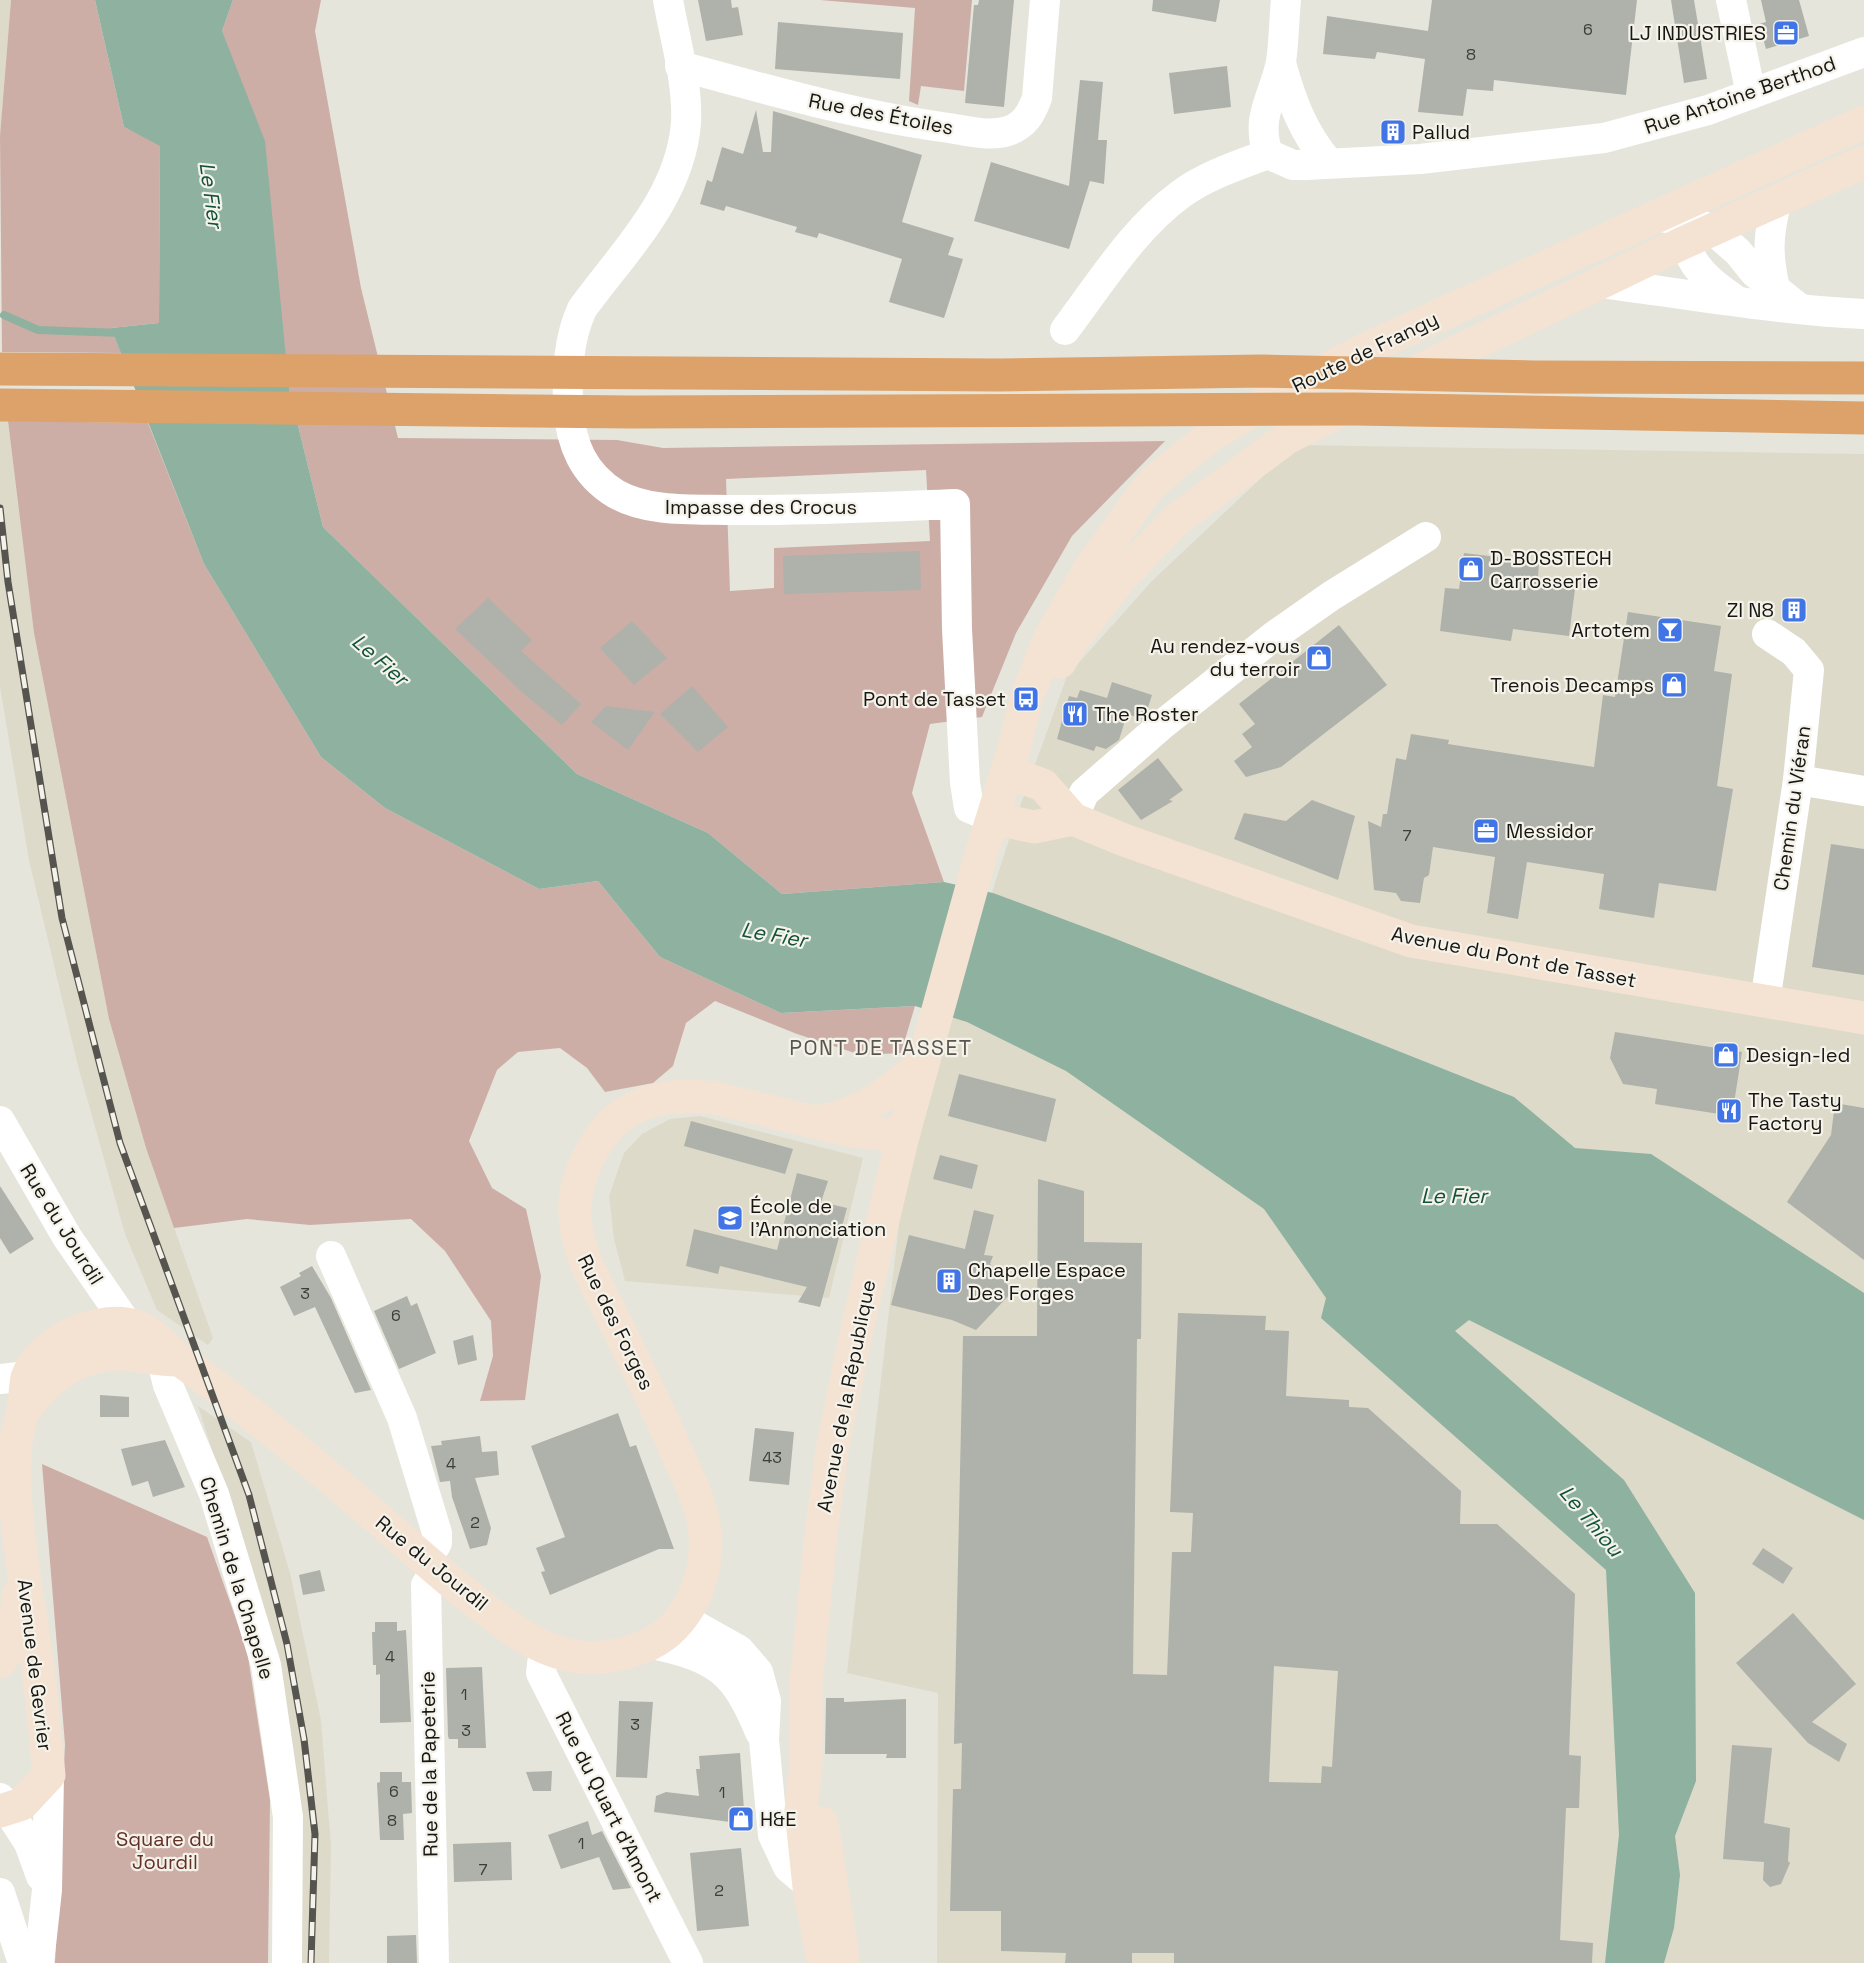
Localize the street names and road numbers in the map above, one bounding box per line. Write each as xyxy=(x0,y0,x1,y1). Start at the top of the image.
street label: Rue Antoine Berthod xyxy=(1641,50,1839,140)
street label: Rue des Étoiles xyxy=(806,87,956,141)
street label: Route de Frangy xyxy=(1288,305,1442,399)
street label: Impasse des Crocus xyxy=(665,494,857,520)
street label: Chemin du Viéran xyxy=(1768,724,1816,892)
street label: Avenue du Pont de Tasset xyxy=(1389,920,1639,994)
street label: Rue du Jourdil xyxy=(14,1159,110,1289)
street label: Rue des Forges xyxy=(572,1250,660,1394)
street label: Avenue de la République xyxy=(811,1277,881,1515)
street label: Chemin de la Chapelle xyxy=(194,1473,280,1683)
street label: Rue du Jourdil xyxy=(370,1509,494,1617)
street label: Avenue de Gevrier xyxy=(12,1578,58,1752)
street label: Rue de la Papeterie xyxy=(414,1671,444,1857)
street label: Rue du Quart d'Amont xyxy=(550,1707,668,1907)

